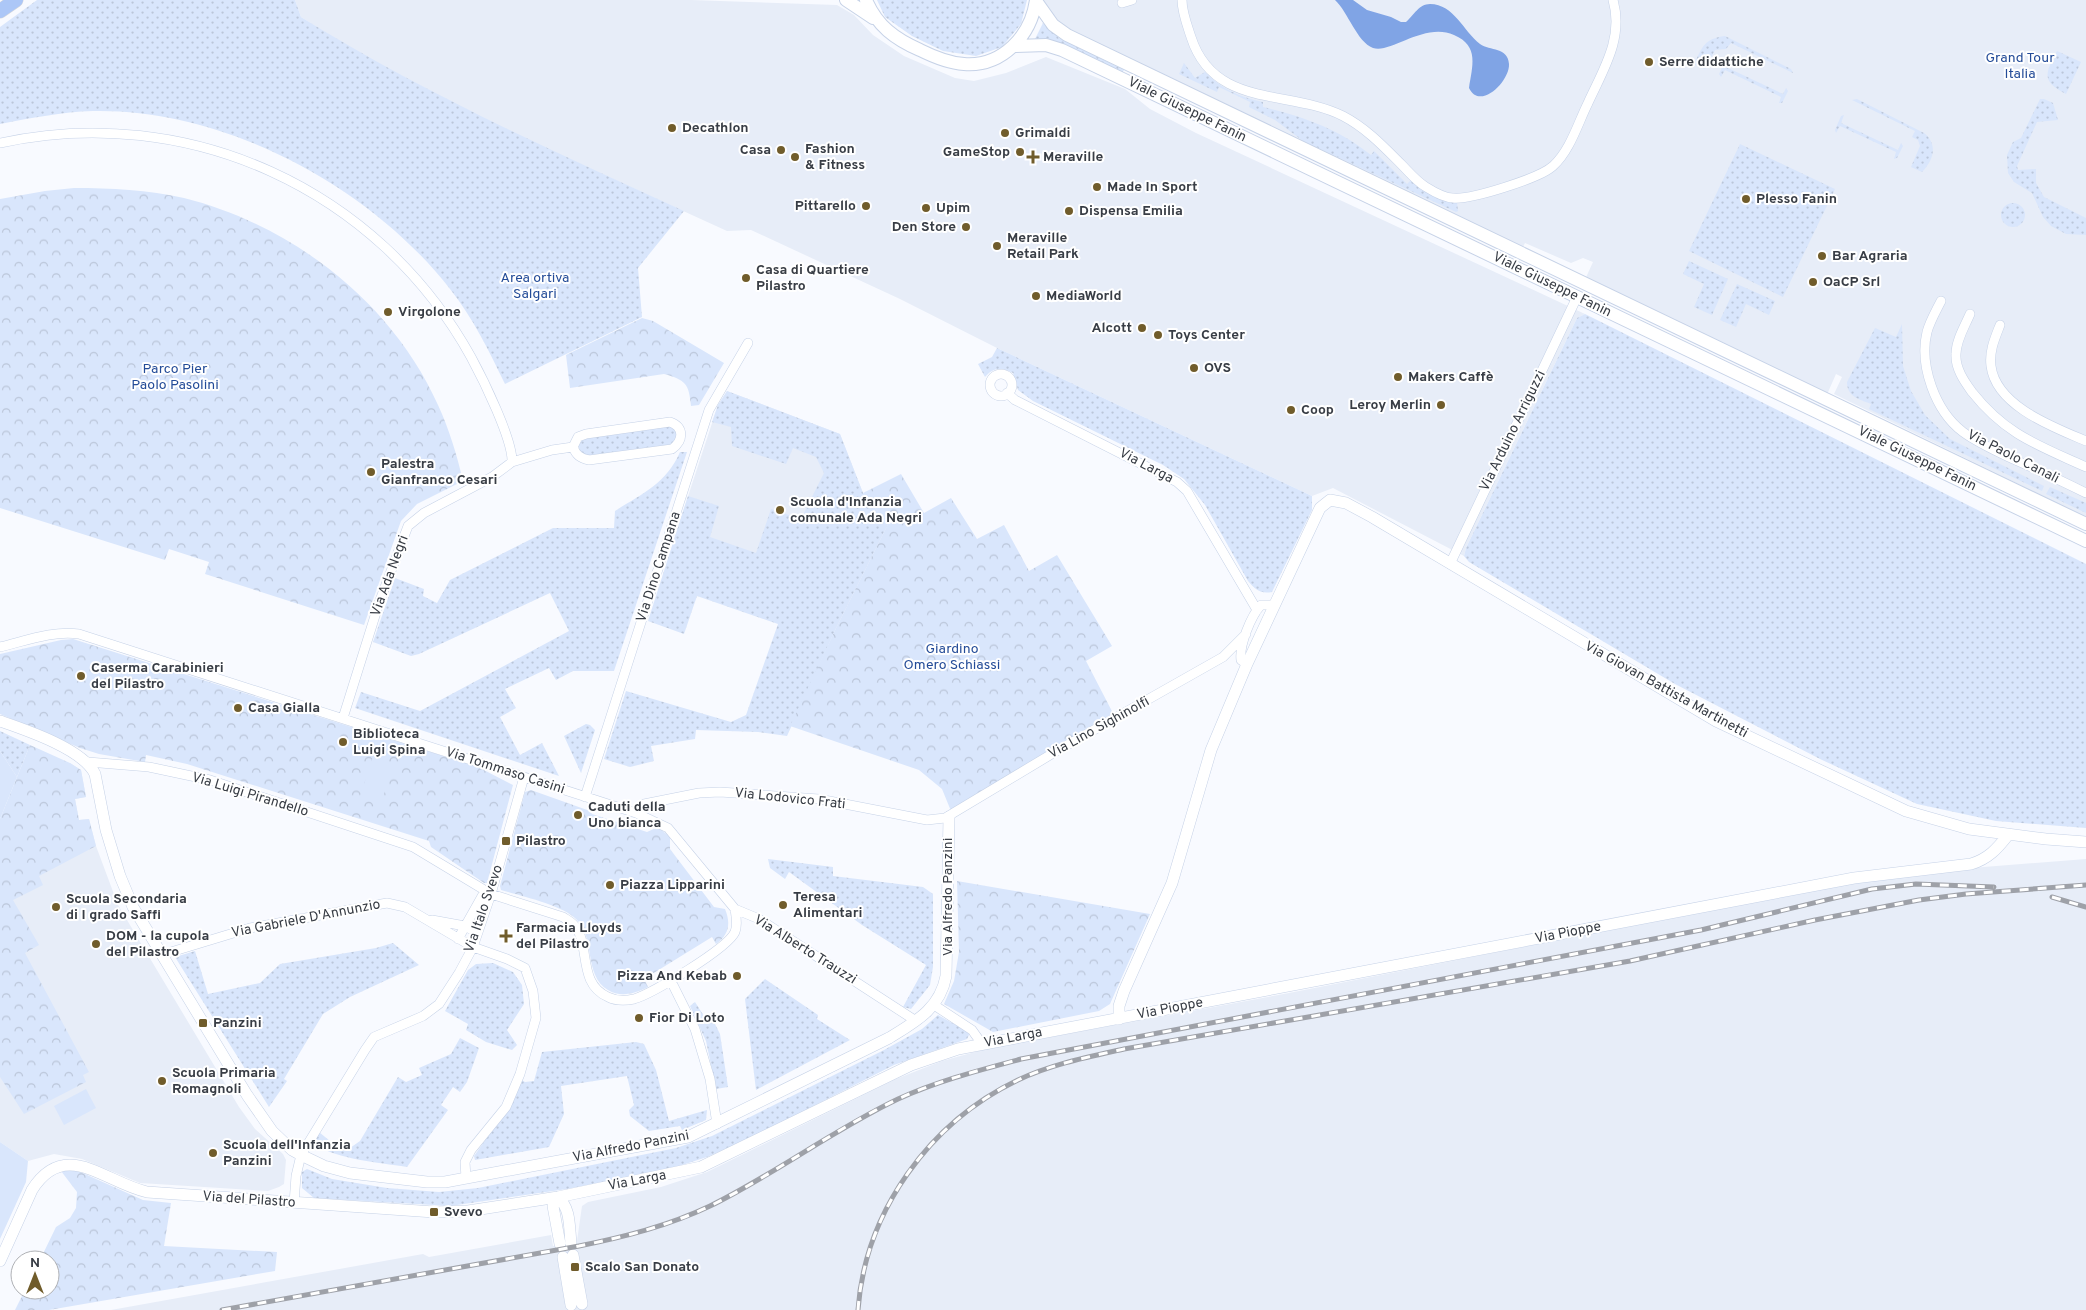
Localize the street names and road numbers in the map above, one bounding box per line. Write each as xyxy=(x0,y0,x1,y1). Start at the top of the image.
street label: Viale Giuseppe Fanin xyxy=(1125,74,1249,146)
street label: Viale Giuseppe Fanin xyxy=(1490,249,1614,321)
street label: Via Arduino Arriguzzi xyxy=(1476,368,1550,494)
street label: Viale Giuseppe Fanin xyxy=(1855,423,1979,495)
street label: Via Paolo Canali xyxy=(1964,426,2062,488)
street label: Via Larga xyxy=(1116,445,1176,487)
street label: Via Dino Campana xyxy=(633,510,685,624)
street label: Via Ada Negri xyxy=(367,533,413,619)
street label: Via Giovan Battista Martinetti xyxy=(1581,638,1751,742)
street label: Via Lino Sighinolfi xyxy=(1045,693,1153,763)
street label: Via Tommaso Casini xyxy=(443,744,567,798)
street label: Via Luigi Pirandello xyxy=(190,769,311,821)
street label: Via Lodovico Frati xyxy=(734,785,846,813)
street label: Via Alfredo Panzini xyxy=(940,838,957,956)
street label: Via Italo Svevo xyxy=(461,863,507,955)
street label: Via Gabriele D'Annunzio xyxy=(230,896,382,942)
street label: Via Alberto Trauzzi xyxy=(750,911,860,989)
street label: Via Pioppe xyxy=(1534,918,1602,948)
street label: Via Pioppe xyxy=(1136,994,1204,1024)
street label: Via Larga xyxy=(982,1024,1044,1052)
street label: Via Alfredo Panzini xyxy=(571,1127,691,1167)
street label: Via Larga xyxy=(606,1167,668,1195)
street label: Via del Pilastro xyxy=(202,1188,296,1212)

